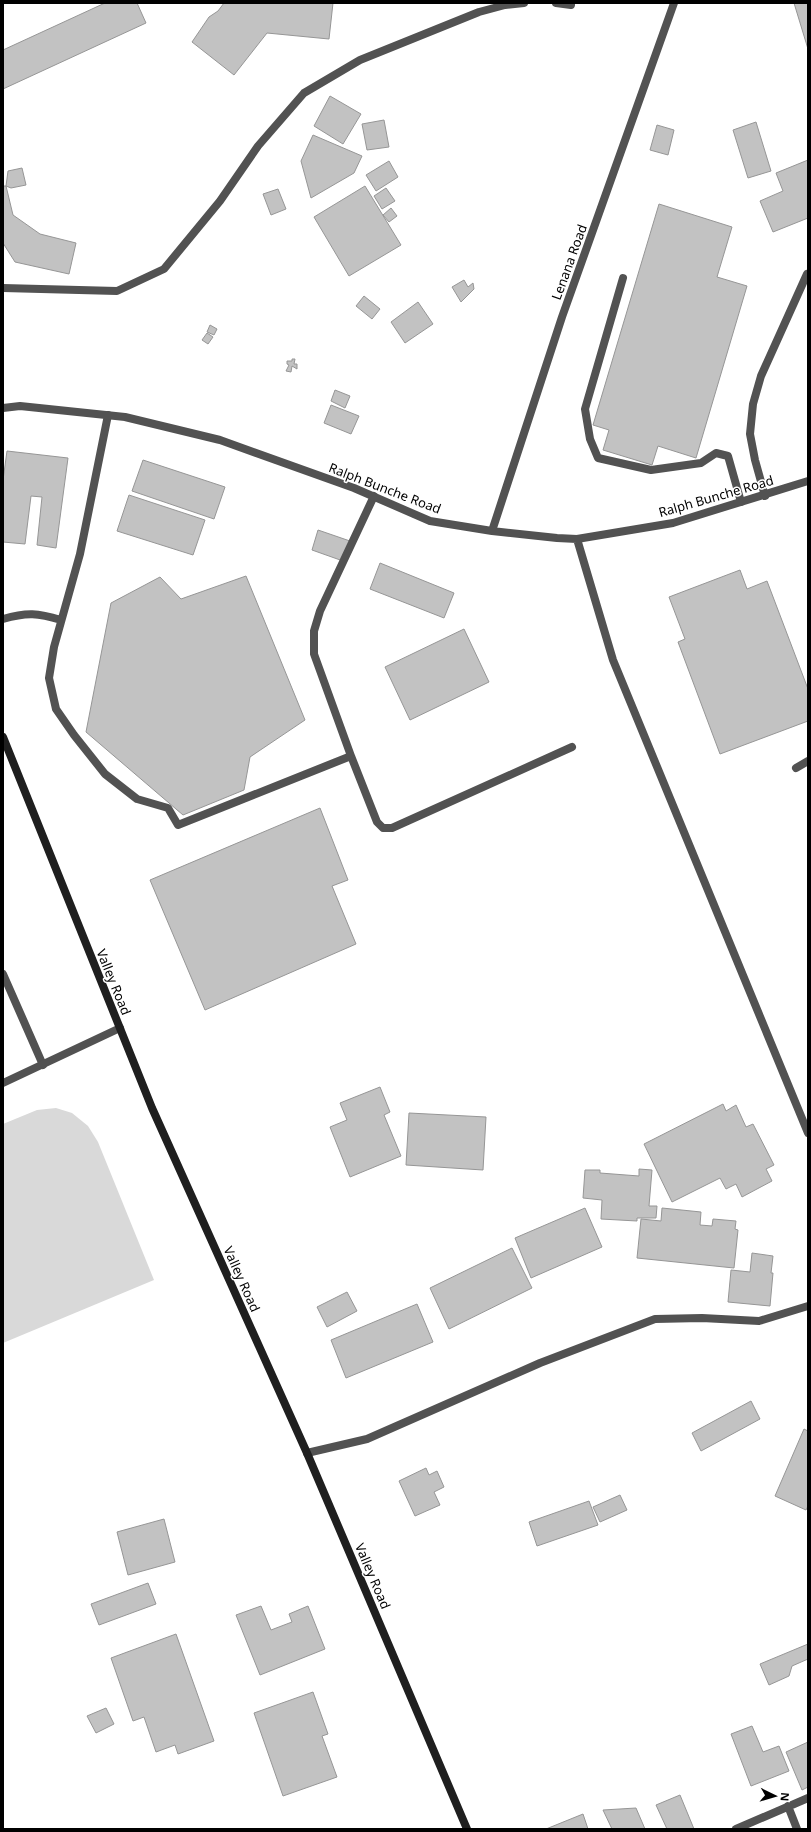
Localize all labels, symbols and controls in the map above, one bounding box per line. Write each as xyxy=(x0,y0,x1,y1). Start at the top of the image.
street label: Lenana Road xyxy=(547,222,591,302)
street label: Ralph Bunche Road xyxy=(326,458,444,518)
street label: Ralph Bunche Road xyxy=(656,471,776,521)
street label: Valley Road xyxy=(93,946,135,1018)
street label: Valley Road xyxy=(220,1243,264,1315)
street label: Valley Road xyxy=(351,1540,395,1612)
north arrow xyxy=(755,1776,795,1816)
text: N xyxy=(778,1792,793,1802)

